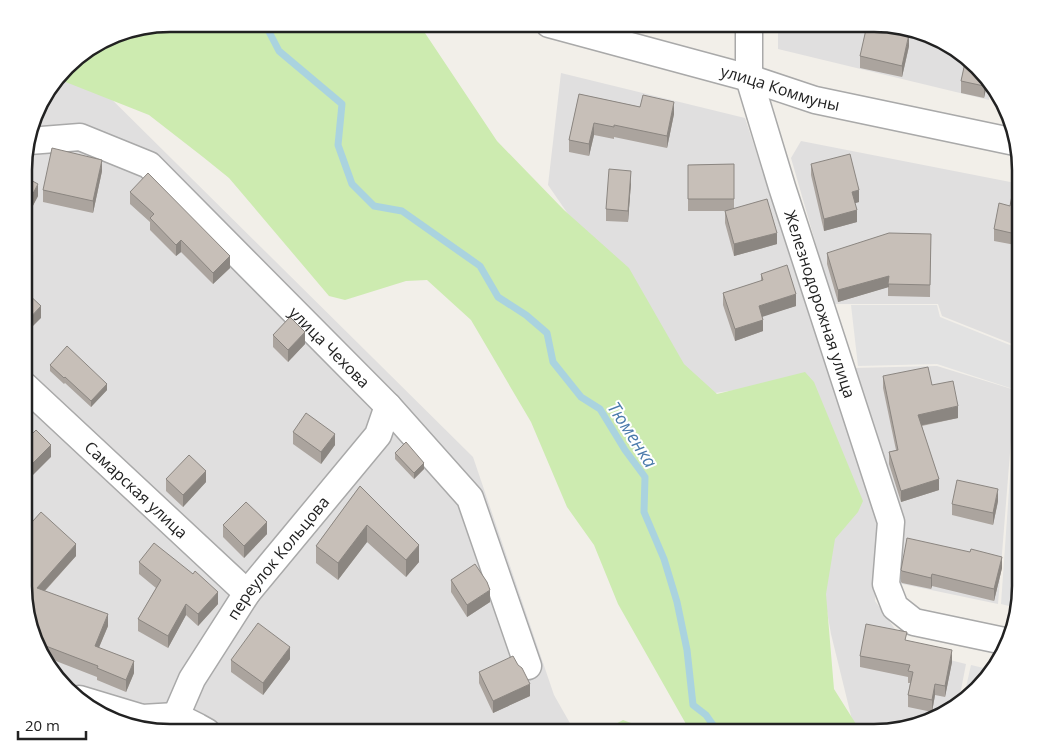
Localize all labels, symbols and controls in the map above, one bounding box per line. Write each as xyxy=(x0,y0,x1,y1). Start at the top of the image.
street label: улица Коммуны xyxy=(718,60,842,116)
street label: Железнодорожная улица xyxy=(779,207,861,401)
street label: улица Чехова xyxy=(284,301,375,393)
water label: Тюменка xyxy=(603,397,663,472)
street label: Самарская улица xyxy=(80,436,192,543)
street label: переулок Кольцова xyxy=(222,491,334,624)
scale bar xyxy=(18,708,85,740)
text: 20 m xyxy=(25,715,60,735)

